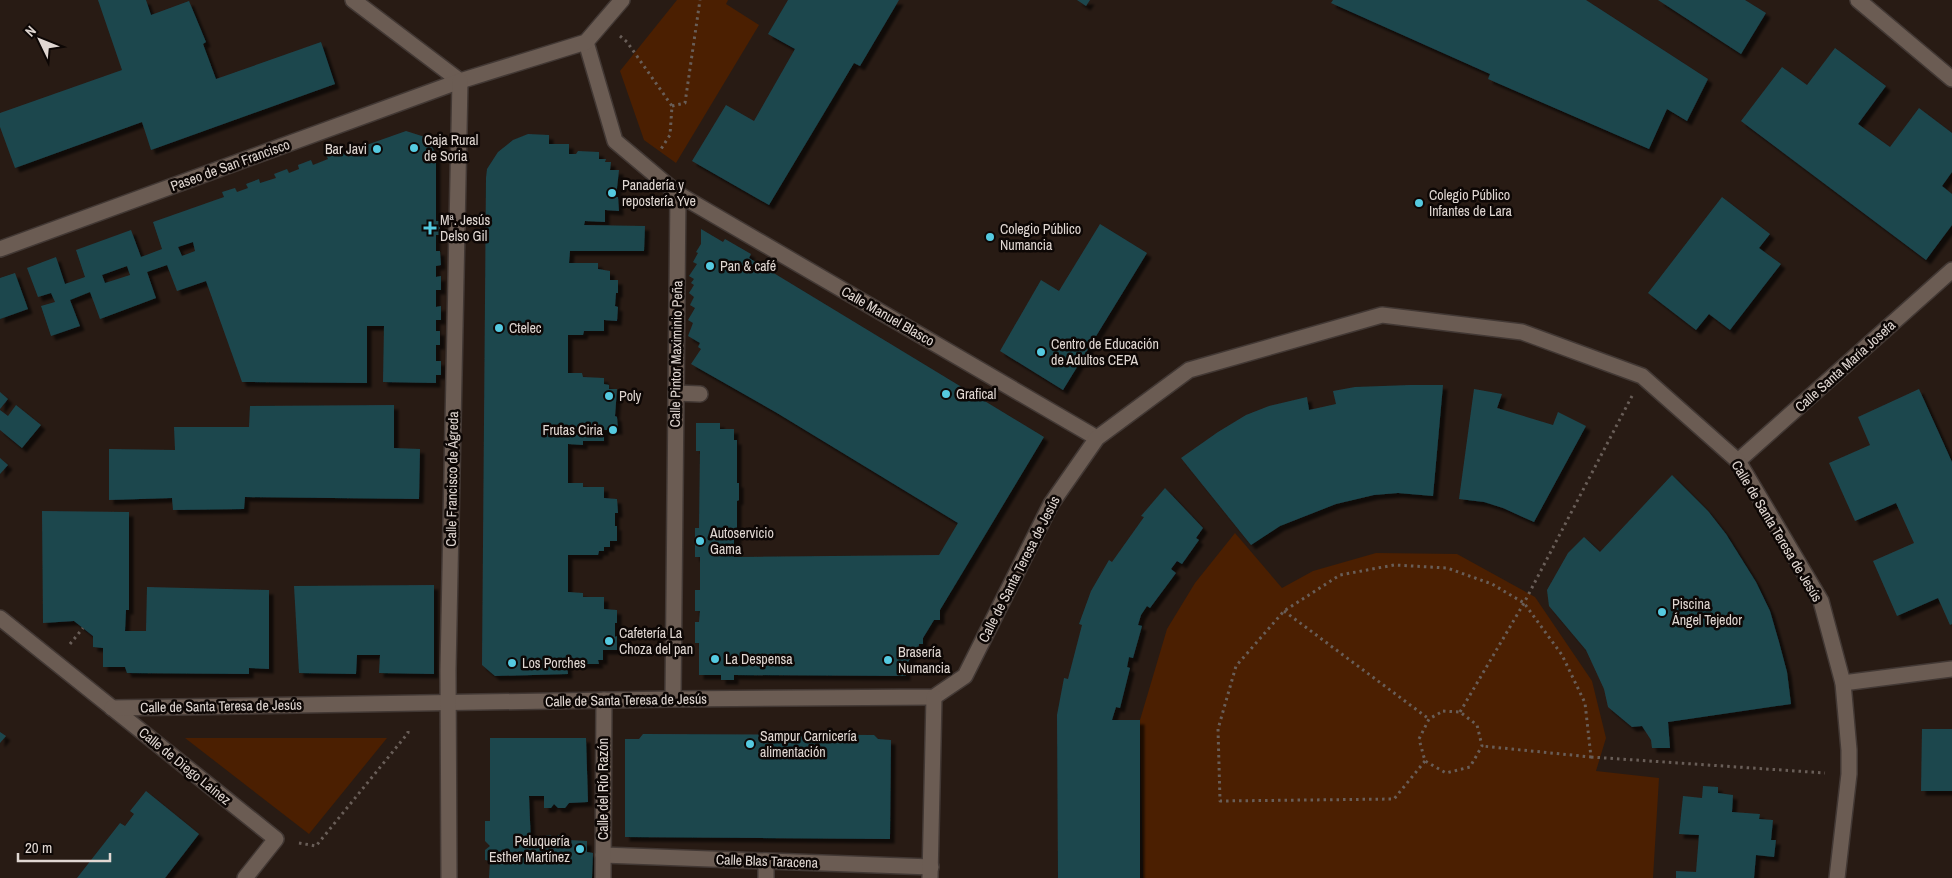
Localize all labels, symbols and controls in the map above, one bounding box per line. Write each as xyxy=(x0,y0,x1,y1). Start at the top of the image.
north arrow xyxy=(15,15,65,65)
text: N xyxy=(21,22,40,40)
place label: Caja Rural de Soria xyxy=(424,131,478,165)
street label: Paseo de San Francisco xyxy=(168,135,292,195)
place label: Bar Javi xyxy=(325,140,367,158)
marker: Caja Rural de Soria xyxy=(408,142,420,154)
marker: Bar Javi xyxy=(371,143,383,155)
place label: Panadería y repostería Yve xyxy=(622,176,696,210)
place label: Colegio Público Infantes de Lara xyxy=(1429,186,1513,220)
marker: Panadería y repostería Yve xyxy=(606,187,618,199)
marker: Colegio Público Infantes de Lara xyxy=(1413,197,1425,209)
place label: Mª. Jesús Delso Gil xyxy=(440,211,490,245)
place label: Colegio Público Numancia xyxy=(1000,220,1081,254)
marker: Mª. Jesús Delso Gil xyxy=(424,222,436,234)
marker: Colegio Público Numancia xyxy=(984,231,996,243)
place label: Pan & café xyxy=(720,257,776,275)
marker: Pan & café xyxy=(704,260,716,272)
street label: Calle Pintor Maximinio Peña xyxy=(666,280,686,428)
street label: Calle Manuel Blasco xyxy=(838,282,938,350)
street label: Calle Santa María Josefa xyxy=(1791,316,1899,416)
place label: Ctelec xyxy=(509,319,542,337)
marker: Ctelec xyxy=(493,322,505,334)
place label: Centro de Educación de Adultos CEPA xyxy=(1051,335,1159,369)
marker: Centro de Educación de Adultos CEPA xyxy=(1035,346,1047,358)
place label: Grafical xyxy=(956,385,996,403)
place label: Poly xyxy=(619,387,642,405)
marker: Grafical xyxy=(940,388,952,400)
marker: Poly xyxy=(603,390,615,402)
street label: Calle Francisco de Ágreda xyxy=(442,411,462,547)
place label: Frutas Ciria xyxy=(542,421,604,439)
marker: Frutas Ciria xyxy=(607,424,619,436)
street label: Calle de Santa Teresa de Jesús xyxy=(1728,457,1827,605)
street label: Calle de Santa Teresa de Jesús xyxy=(974,493,1064,645)
place label: Autoservicio Gama xyxy=(709,524,774,558)
marker: Autoservicio Gama xyxy=(694,535,706,547)
place label: Piscina Ángel Tejedor xyxy=(1671,595,1742,629)
marker: Piscina Ángel Tejedor xyxy=(1656,606,1668,618)
place label: Cafetería La Choza del pan xyxy=(619,624,693,658)
marker: Cafetería La Choza del pan xyxy=(603,635,615,647)
place label: Brasería Numancia xyxy=(898,643,951,677)
place label: La Despensa xyxy=(725,650,793,668)
marker: La Despensa xyxy=(709,653,721,665)
place label: Los Porches xyxy=(522,654,586,672)
marker: Brasería Numancia xyxy=(882,654,894,666)
marker: Los Porches xyxy=(506,657,518,669)
street label: Calle de Santa Teresa de Jesús xyxy=(545,690,707,710)
street label: Calle de Santa Teresa de Jesús xyxy=(140,696,302,716)
street label: Calle de Diego Laínez xyxy=(135,723,235,809)
place label: Sampur Carnicería alimentación xyxy=(760,727,858,761)
street label: Calle del Río Razón xyxy=(594,738,612,840)
marker: Sampur Carnicería alimentación xyxy=(744,738,756,750)
scale bar xyxy=(18,830,110,862)
place label: Peluquería Esther Martínez xyxy=(489,832,571,866)
text: 20 m xyxy=(25,837,52,858)
marker: Peluquería Esther Martínez xyxy=(574,843,586,855)
street label: Calle Blas Taracena xyxy=(716,850,819,872)

